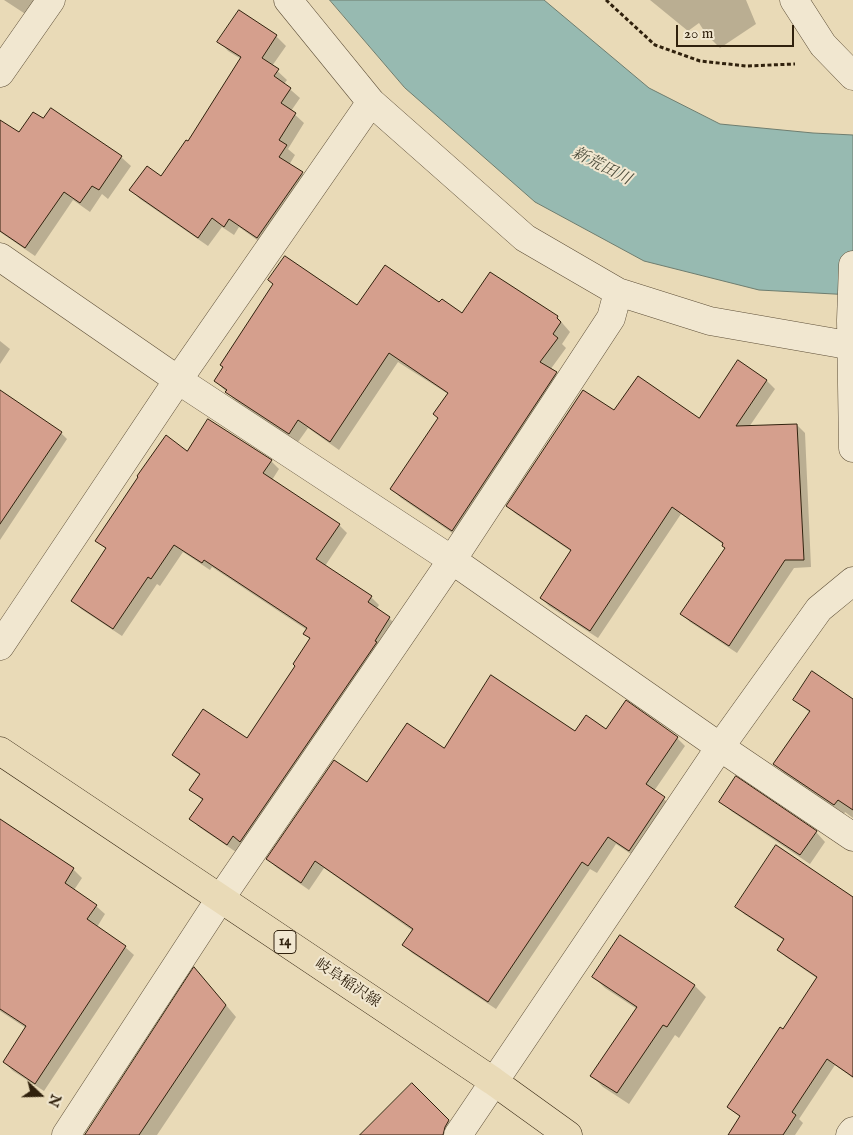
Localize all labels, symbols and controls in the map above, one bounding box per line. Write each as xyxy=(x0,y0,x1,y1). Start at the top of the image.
scale bar xyxy=(678,15,796,47)
text: 20 m xyxy=(684,24,713,43)
water label: 新荒田川 xyxy=(568,144,634,190)
road number: 14 xyxy=(274,930,296,954)
street label: 岐阜稲沢線 xyxy=(311,956,383,1012)
north arrow xyxy=(15,1070,65,1120)
text: N xyxy=(43,1091,65,1109)

